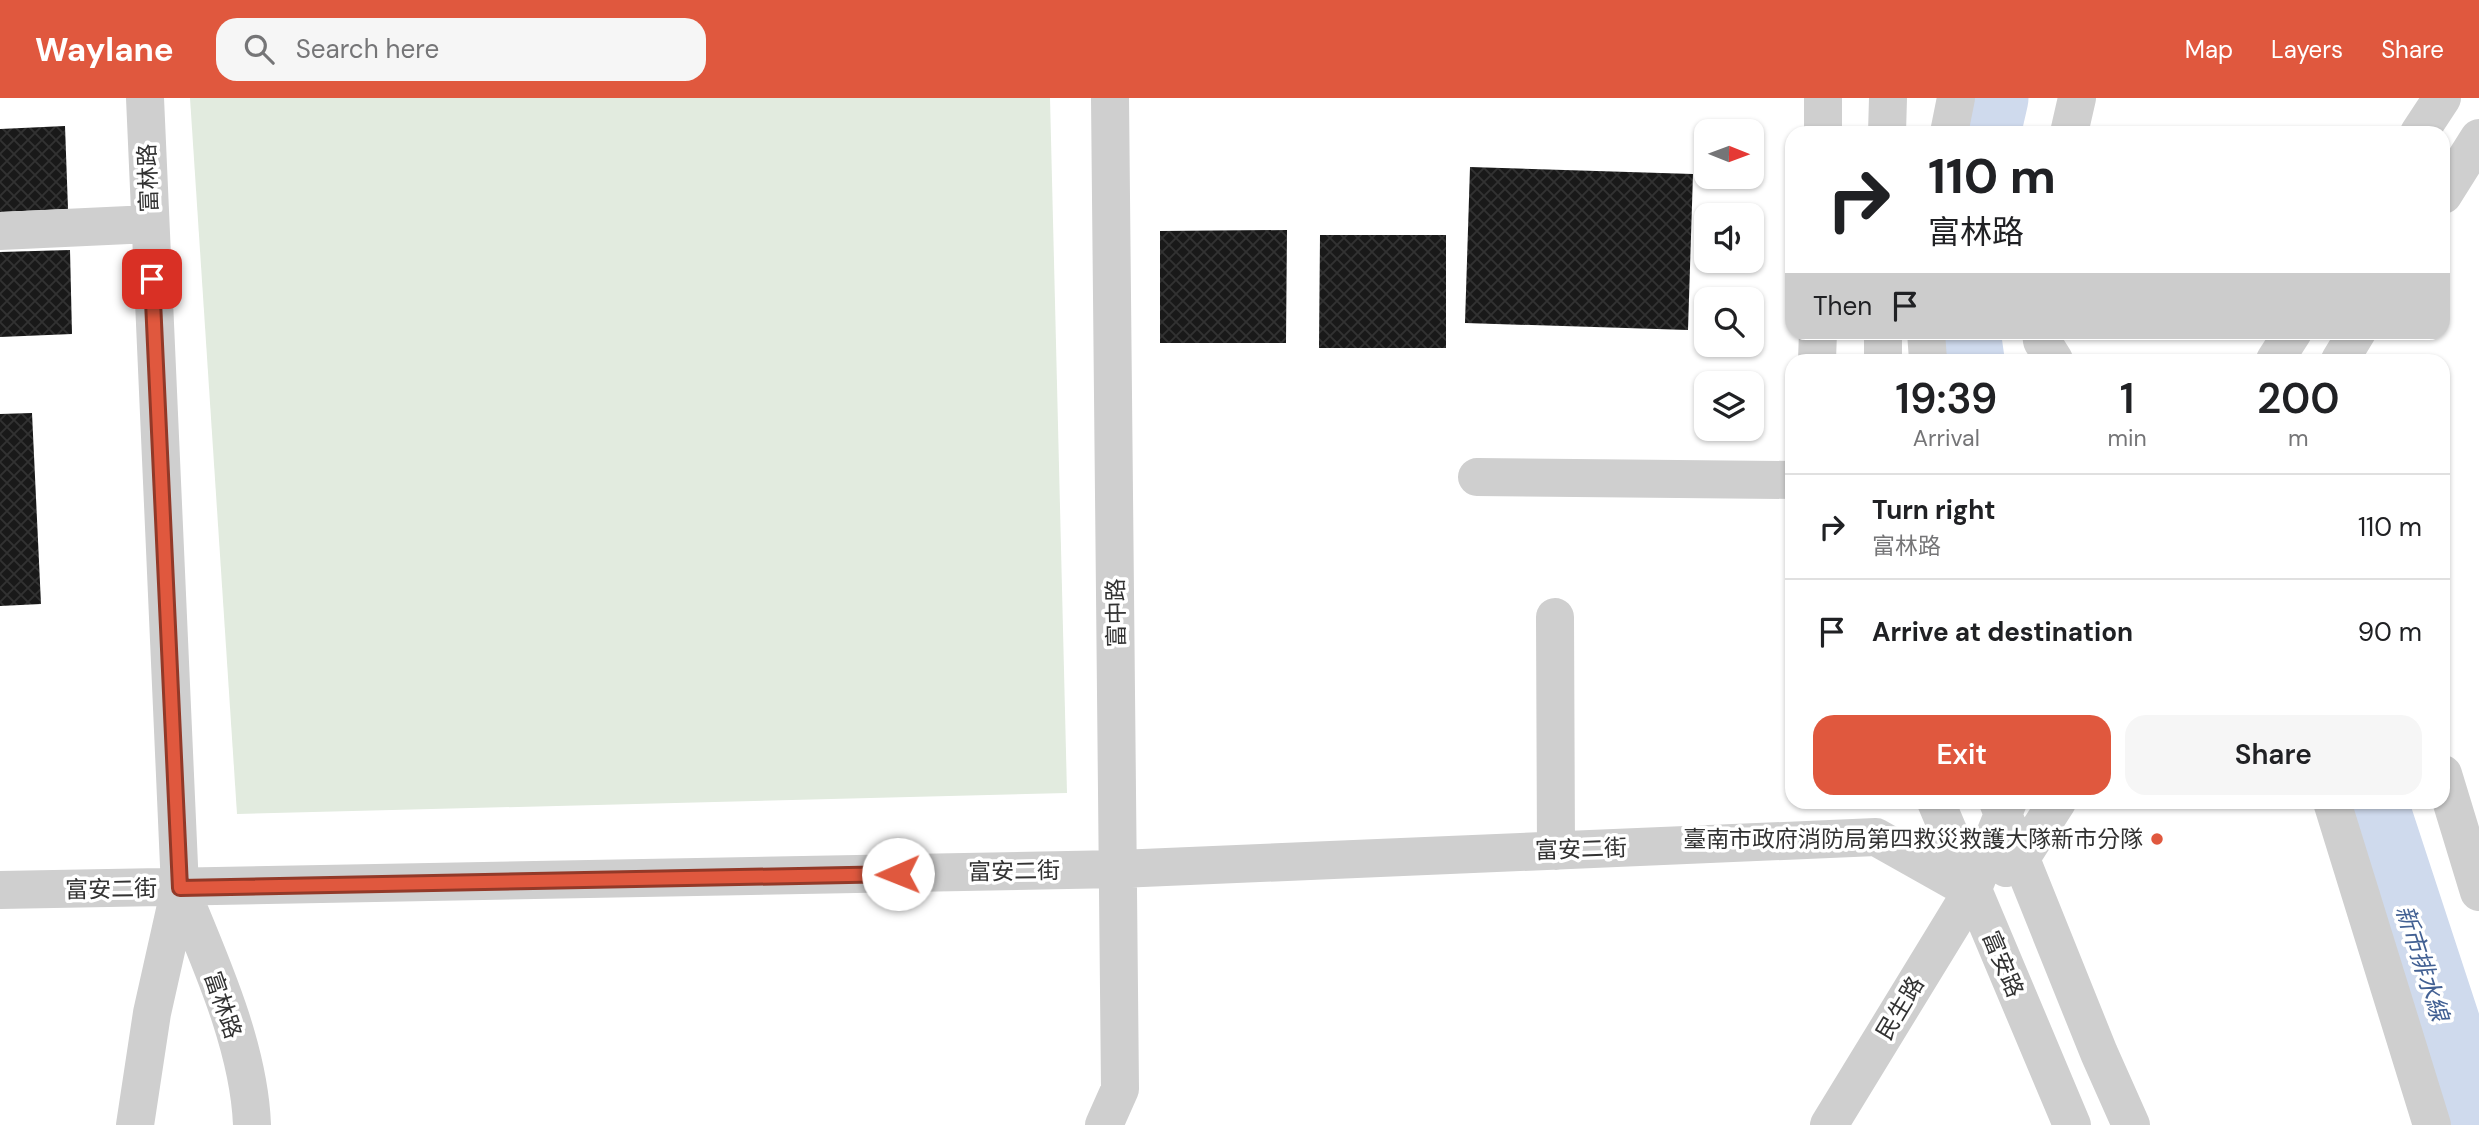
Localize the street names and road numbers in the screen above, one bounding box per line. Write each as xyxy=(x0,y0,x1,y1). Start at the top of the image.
street label: 富林路 xyxy=(132,143,164,213)
street label: 富中路 xyxy=(1100,578,1132,648)
street label: 富安二街 xyxy=(1535,832,1627,866)
street label: 富安二街 xyxy=(968,855,1060,887)
street label: 富安二街 xyxy=(65,873,157,905)
street label: 富安路 xyxy=(1976,926,2030,1002)
street label: 富林路 xyxy=(198,967,248,1043)
street label: 民生路 xyxy=(1869,971,1931,1045)

